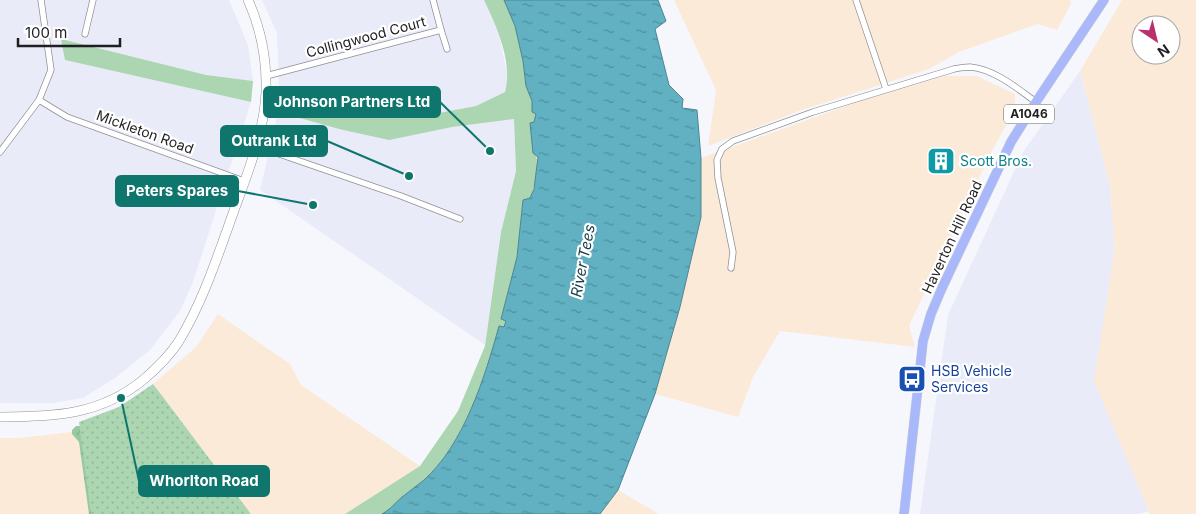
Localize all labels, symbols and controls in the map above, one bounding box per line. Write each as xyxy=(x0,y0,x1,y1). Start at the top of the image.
street label: Collingwood Court xyxy=(304,12,428,61)
scale bar xyxy=(18,15,120,47)
north arrow xyxy=(1131,15,1181,65)
text: 100 m xyxy=(25,23,67,42)
text: N xyxy=(1154,41,1173,61)
callout: Johnson Partners Ltd xyxy=(264,87,440,117)
text: Johnson Partners Ltd xyxy=(274,92,430,111)
road number: A1046 xyxy=(1004,105,1054,124)
street label: Mickleton Road xyxy=(94,106,196,157)
callout: Outrank Ltd xyxy=(221,126,327,156)
text: Outrank Ltd xyxy=(231,131,317,150)
building icon: Scott Bros. xyxy=(926,146,956,176)
place label: Scott Bros. xyxy=(960,152,1032,169)
callout: Peters Spares xyxy=(116,176,238,206)
street label: Haverton Hill Road xyxy=(918,178,985,296)
text: Peters Spares xyxy=(126,181,228,200)
water label: River Tees xyxy=(566,223,599,299)
place label: HSB Vehicle Services xyxy=(931,362,1012,395)
bus stop icon: HSB Vehicle Services xyxy=(897,364,927,394)
callout: Whorlton Road xyxy=(139,466,269,496)
text: Whorlton Road xyxy=(149,471,259,490)

